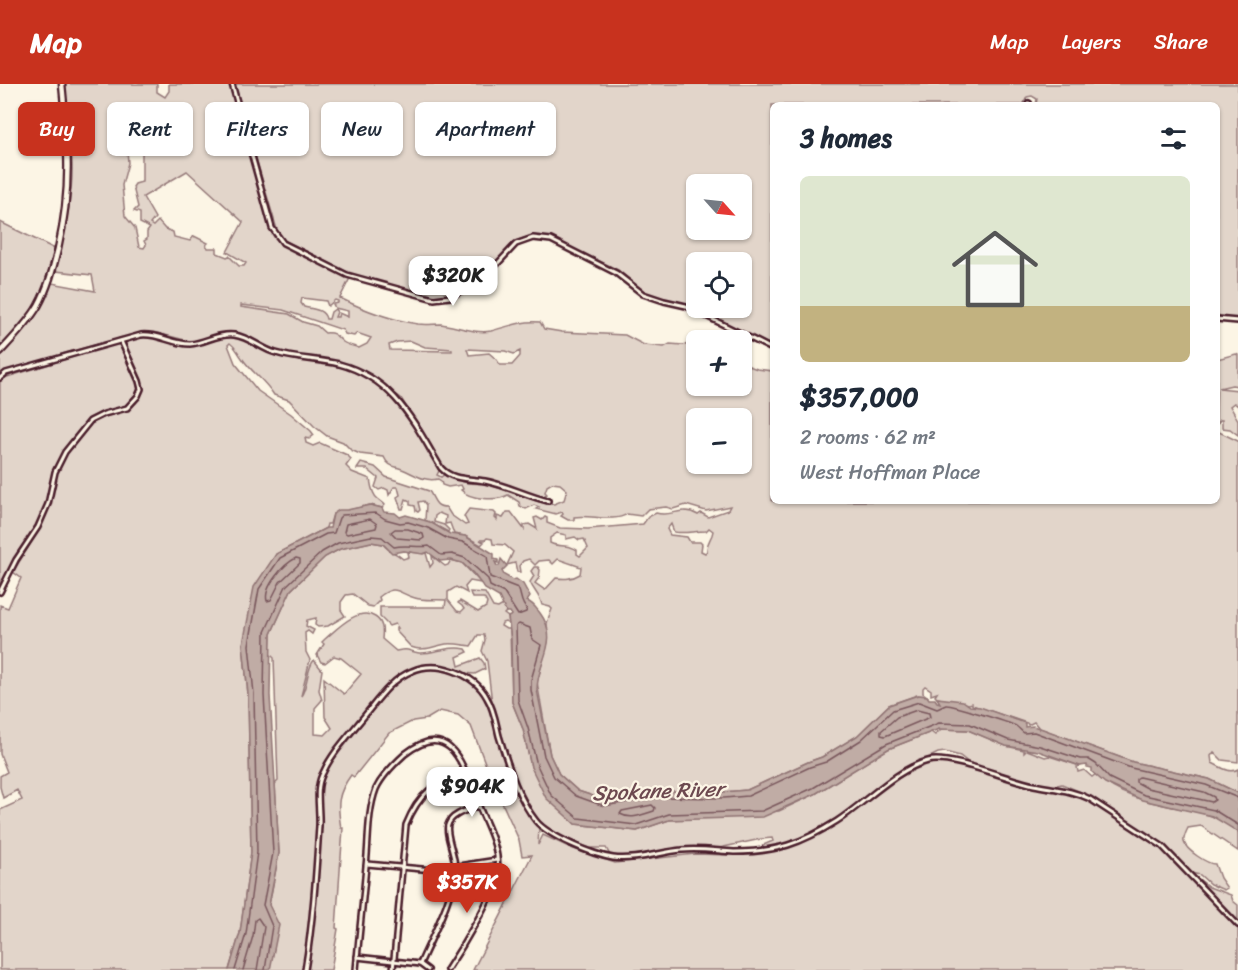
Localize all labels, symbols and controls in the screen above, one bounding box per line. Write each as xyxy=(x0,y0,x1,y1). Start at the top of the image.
text: Map xyxy=(30,18,82,67)
text: Map xyxy=(990,23,1029,61)
text: Layers xyxy=(1062,23,1121,61)
text: Share xyxy=(1154,23,1208,61)
chip: Buy xyxy=(18,102,95,156)
chip: Rent xyxy=(107,102,193,156)
chip: Filters xyxy=(205,102,309,156)
chip: New xyxy=(321,102,403,156)
chip: Apartment xyxy=(415,102,556,156)
text: 3 homes xyxy=(800,115,892,161)
icon: filters xyxy=(1157,122,1190,155)
north arrow xyxy=(686,174,752,240)
map controls xyxy=(686,174,752,474)
icon: home xyxy=(941,215,1049,323)
button: locate xyxy=(686,252,752,318)
pin: $320K xyxy=(411,256,495,307)
text: $320K xyxy=(423,258,483,293)
button: + xyxy=(686,330,752,396)
text: $357,000 xyxy=(800,374,919,420)
button: − xyxy=(686,408,752,474)
text: 2 rooms · 62 m² xyxy=(800,420,936,455)
text: West Hoffman Place xyxy=(800,455,980,490)
pin: $904K xyxy=(430,767,514,818)
text: $904K xyxy=(440,769,504,804)
water label: Spokane River xyxy=(592,770,729,812)
pin: $357K xyxy=(425,863,509,914)
text: $357K xyxy=(437,865,497,900)

